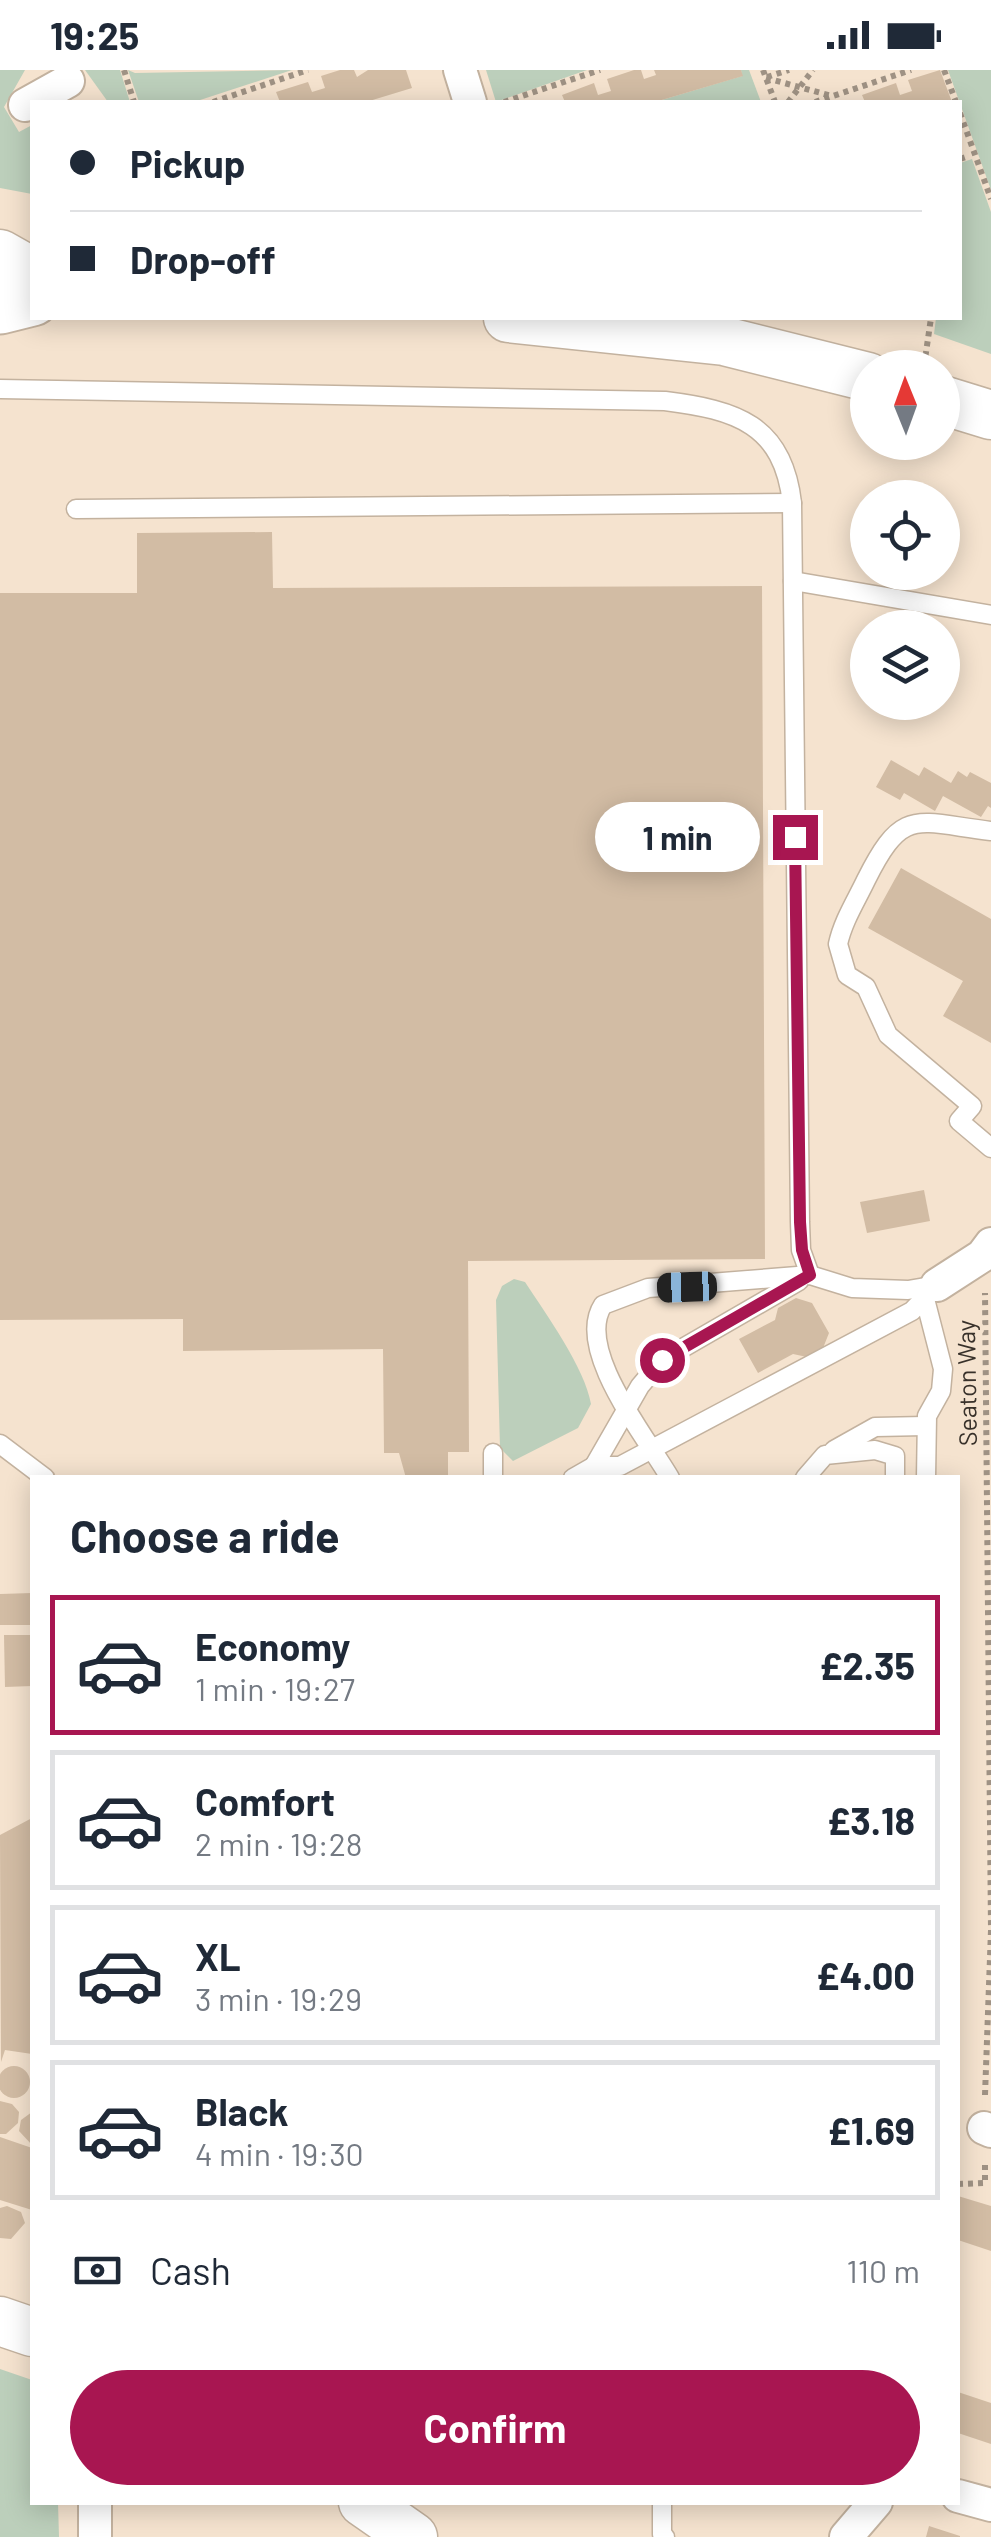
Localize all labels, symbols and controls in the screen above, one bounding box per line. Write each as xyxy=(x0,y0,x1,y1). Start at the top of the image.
text: 19:25 xyxy=(50,12,139,58)
text: Pickup xyxy=(130,140,245,186)
text: Drop-off xyxy=(130,236,276,282)
north arrow xyxy=(850,350,960,460)
map controls xyxy=(850,350,960,720)
button: locate xyxy=(850,480,960,590)
button: layers xyxy=(850,610,960,720)
callout: 1 min xyxy=(595,802,760,872)
route end xyxy=(773,815,818,860)
text: 1 min xyxy=(642,818,713,856)
car xyxy=(656,1271,718,1303)
street label: Seaton Way xyxy=(950,1320,982,1446)
route start xyxy=(640,1338,685,1383)
text: Choose a ride xyxy=(70,1508,340,1562)
icon: car xyxy=(75,1620,165,1710)
text: Economy xyxy=(195,1623,350,1669)
text: £2.35 xyxy=(819,1642,915,1688)
text: 1 min · 19:27 xyxy=(195,1669,355,1707)
icon: car xyxy=(75,1775,165,1865)
text: Comfort xyxy=(195,1778,335,1824)
text: £3.18 xyxy=(827,1797,915,1843)
text: 2 min · 19:28 xyxy=(195,1824,363,1862)
icon: car xyxy=(75,1930,165,2020)
text: XL xyxy=(195,1933,241,1979)
text: £4.00 xyxy=(816,1952,915,1998)
text: 3 min · 19:29 xyxy=(195,1979,362,2017)
icon: car xyxy=(75,2085,165,2175)
text: Black xyxy=(195,2088,289,2134)
text: £1.69 xyxy=(827,2107,915,2153)
text: 4 min · 19:30 xyxy=(195,2134,364,2172)
icon: cash xyxy=(70,2243,125,2298)
text: Cash xyxy=(150,2247,231,2293)
text: 110 m xyxy=(847,2251,920,2289)
button: Confirm xyxy=(70,2370,920,2485)

